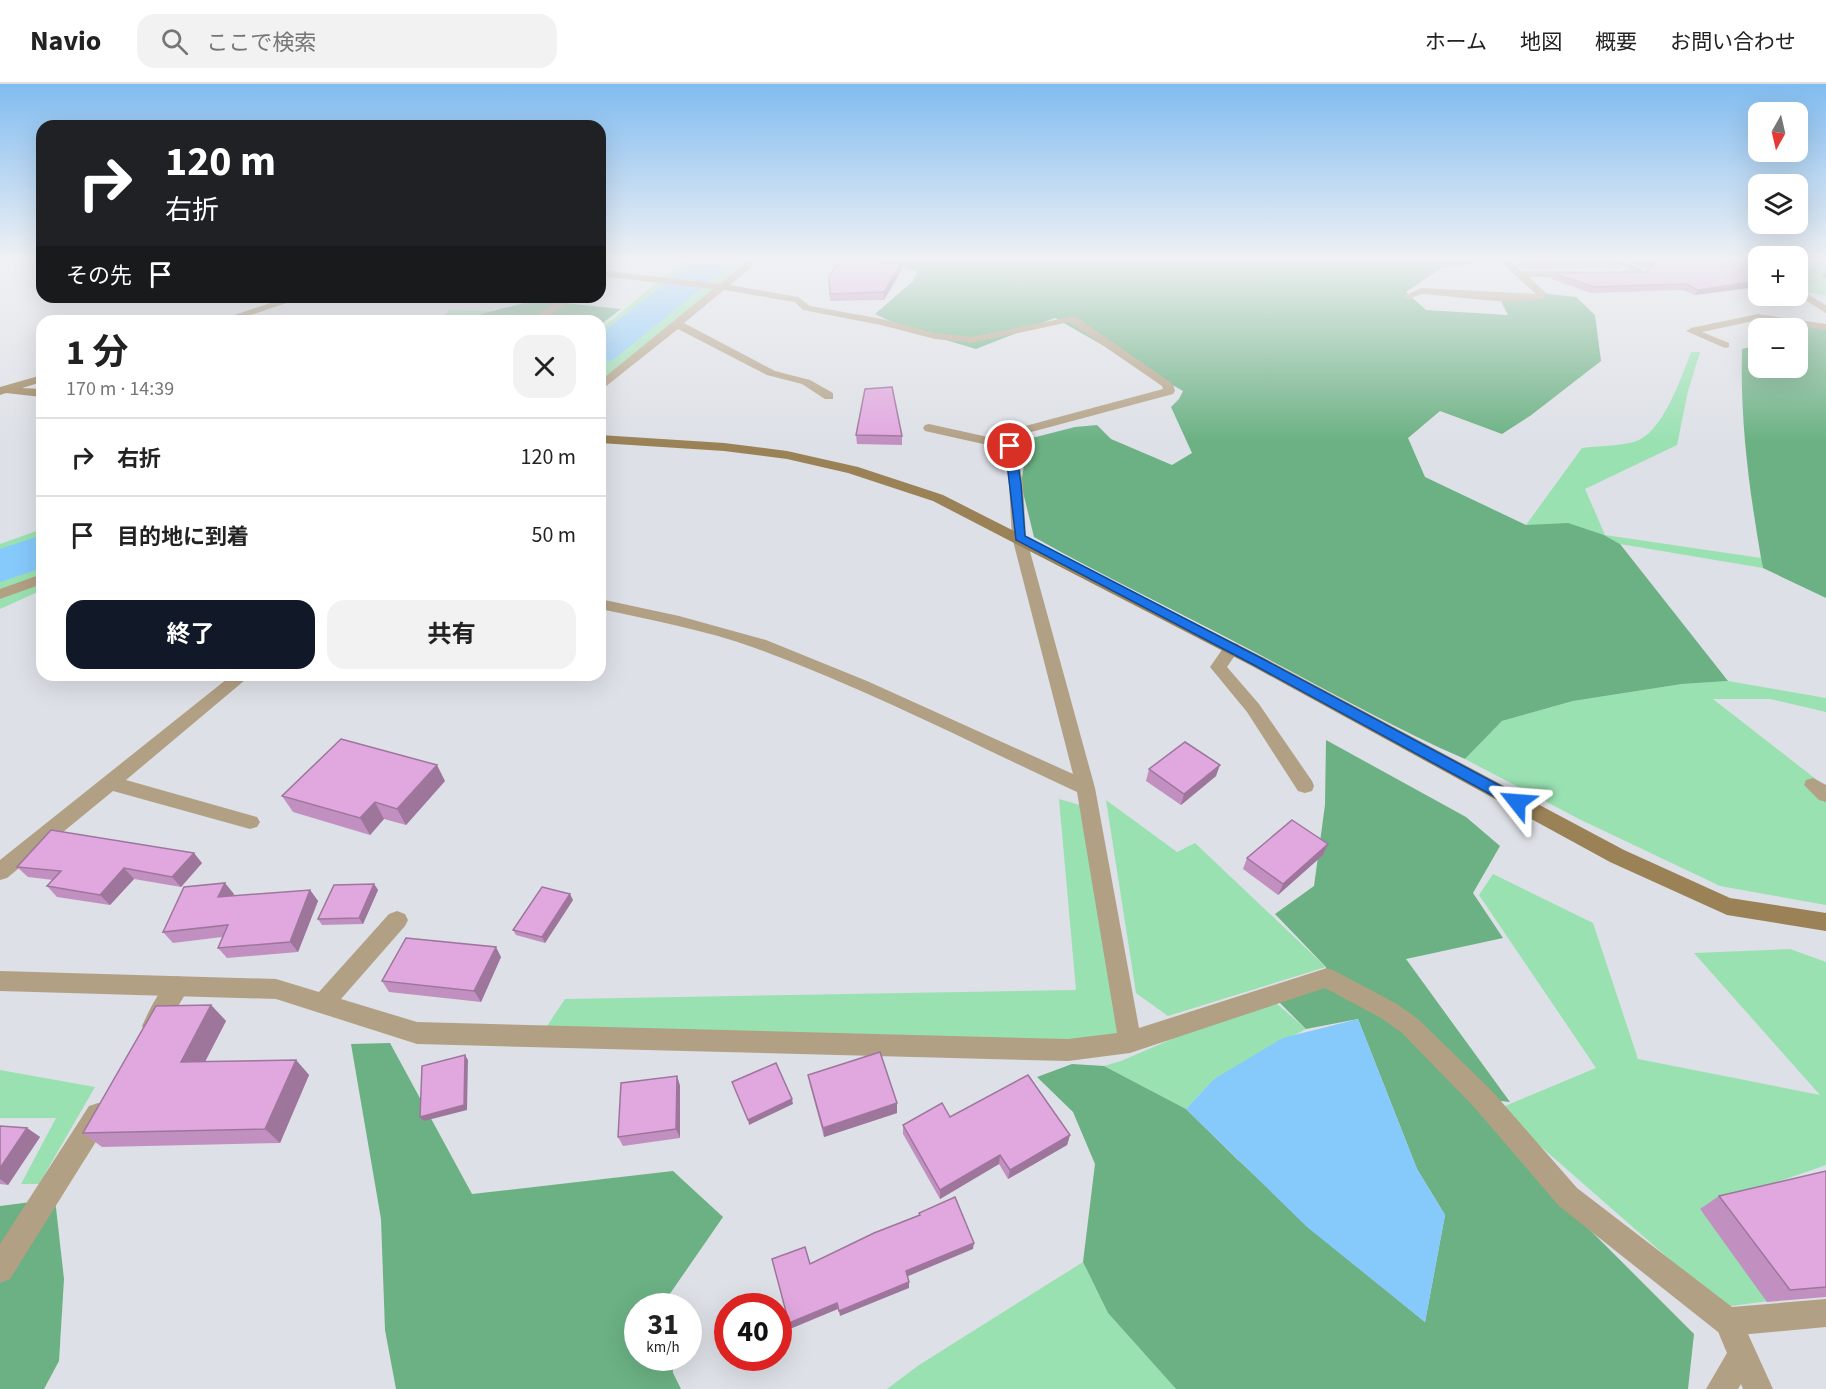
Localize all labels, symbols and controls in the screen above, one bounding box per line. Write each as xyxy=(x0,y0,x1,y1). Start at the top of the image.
search box xyxy=(137,14,557,68)
text: Navio xyxy=(30,21,101,61)
icon: search xyxy=(158,25,191,58)
text: ここで検索 xyxy=(206,27,316,59)
text: ホーム xyxy=(1425,27,1487,57)
text: 地図 xyxy=(1520,27,1562,57)
text: 概要 xyxy=(1595,27,1637,57)
text: お問い合わせ xyxy=(1670,27,1796,57)
north arrow xyxy=(1748,102,1808,162)
map controls xyxy=(1748,102,1808,378)
text: 120 m xyxy=(165,132,276,192)
icon: right xyxy=(66,144,144,222)
button: layers xyxy=(1748,174,1808,234)
text: 右折 xyxy=(165,191,219,230)
button: + xyxy=(1748,246,1808,306)
icon: arrive xyxy=(144,258,177,291)
text: その先 xyxy=(66,260,132,292)
button: − xyxy=(1748,318,1808,378)
text: 1 分 xyxy=(66,327,128,378)
button: close xyxy=(513,335,576,398)
text: 170 m · 14:39 xyxy=(66,375,174,403)
pin xyxy=(984,420,1035,471)
icon: arrive xyxy=(993,429,1026,462)
icon: right xyxy=(66,441,99,474)
text: 120 m xyxy=(521,441,576,473)
text: 右折 xyxy=(117,443,161,475)
icon: arrive xyxy=(66,519,99,552)
text: 50 m xyxy=(531,519,576,551)
text: 目的地に到着 xyxy=(117,521,249,553)
button: 終了 xyxy=(66,600,315,669)
button: 共有 xyxy=(327,600,576,669)
position arrow xyxy=(1485,770,1549,834)
speed limit sign: 40 xyxy=(714,1293,792,1371)
text: 31 xyxy=(647,1303,679,1346)
text: km/h xyxy=(646,1337,680,1358)

